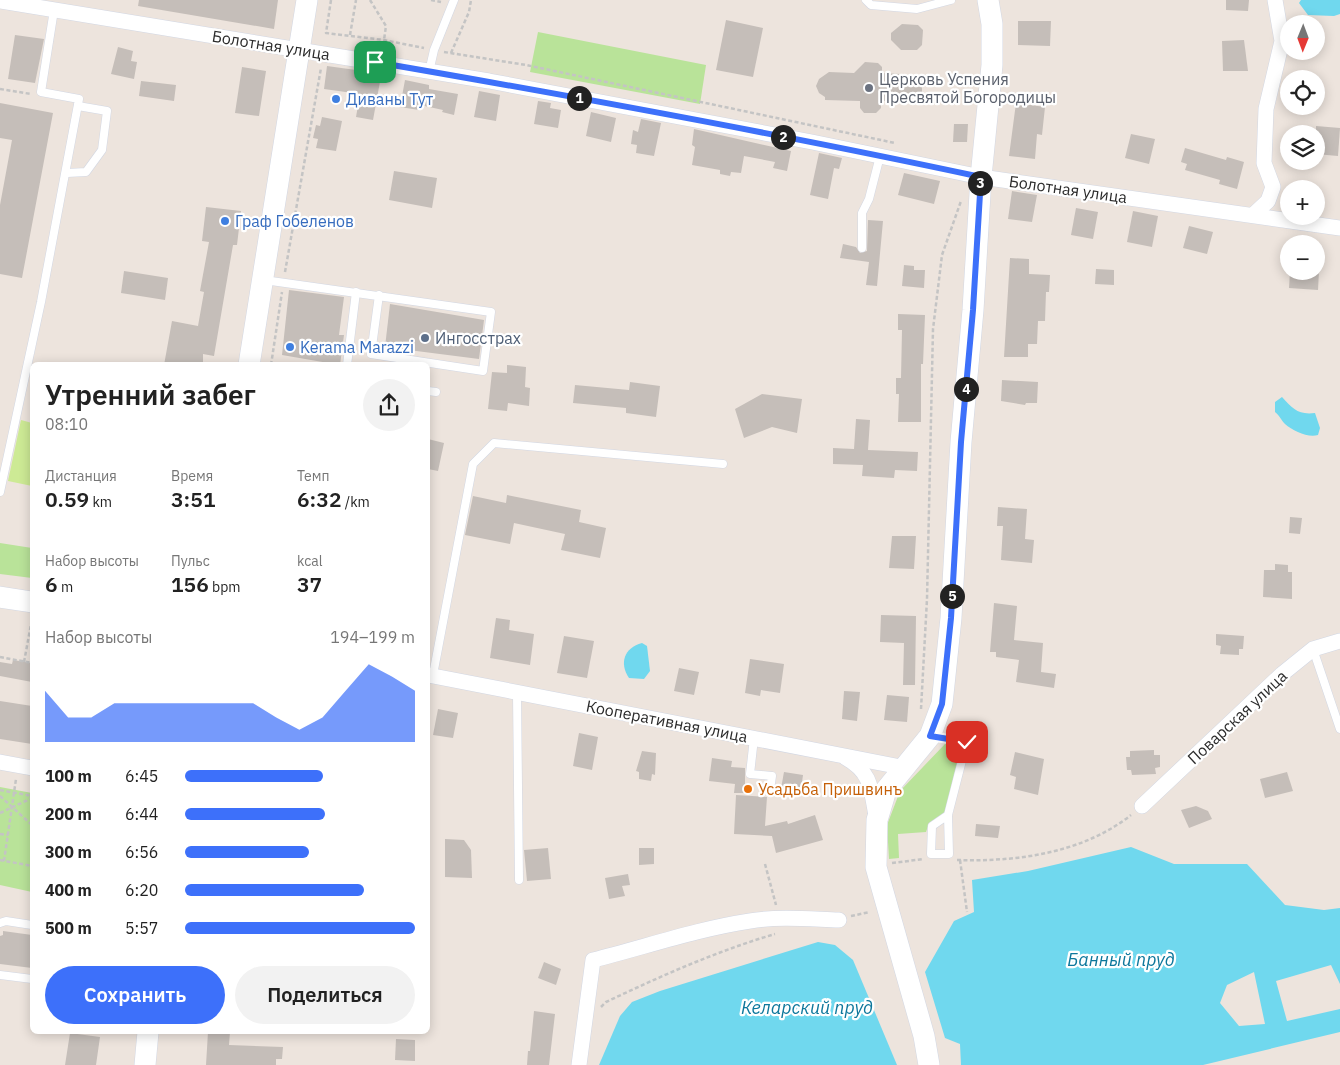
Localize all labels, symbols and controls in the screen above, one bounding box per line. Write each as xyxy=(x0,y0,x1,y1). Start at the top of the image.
north arrow xyxy=(1280,15,1325,60)
map controls xyxy=(1280,15,1325,280)
street label: Болотная улица xyxy=(211,26,332,64)
pin xyxy=(354,41,396,83)
icon: arrive xyxy=(361,48,389,76)
place label: Церковь Успения Пресвятой Богородицы xyxy=(879,69,1056,107)
button: locate xyxy=(1280,70,1325,115)
marker: Церковь Успения Пресвятой Богородицы xyxy=(863,82,875,94)
pin: 1 xyxy=(566,86,592,110)
place label: Диваны Тут xyxy=(346,89,434,109)
text: 1 xyxy=(575,89,584,107)
marker: Диваны Тут xyxy=(330,93,342,105)
pin: 2 xyxy=(770,124,796,150)
button: layers xyxy=(1280,125,1325,170)
text: 2 xyxy=(779,128,788,146)
pin: 3 xyxy=(968,170,992,196)
street label: Болотная улица xyxy=(1008,171,1129,207)
text: 3 xyxy=(976,174,985,192)
button: + xyxy=(1280,180,1325,225)
place label: Граф Гобеленов xyxy=(235,211,354,231)
marker: Граф Гобеленов xyxy=(219,215,231,227)
button: − xyxy=(1280,235,1325,280)
place label: Ингосстрах xyxy=(435,328,521,348)
marker: Ингосстрах xyxy=(419,332,431,344)
place label: Kerama Marazzi xyxy=(300,337,414,357)
marker: Kerama Marazzi xyxy=(284,341,296,353)
text: Утренний забег xyxy=(45,376,256,413)
pin: 4 xyxy=(954,376,978,402)
button: share xyxy=(363,379,415,431)
text: 4 xyxy=(962,380,971,398)
text: 08:10 xyxy=(45,414,88,434)
text: Дистанция xyxy=(45,467,117,485)
text: Время xyxy=(171,467,213,485)
text: Темп xyxy=(297,467,330,485)
text: 0.59 xyxy=(45,485,89,513)
text: 3:51 xyxy=(171,485,216,513)
text: 6:32 xyxy=(297,485,342,513)
text: km xyxy=(89,493,112,511)
text: /km xyxy=(342,493,370,511)
text: Набор высоты xyxy=(45,552,139,570)
text: Пульс xyxy=(171,552,210,570)
text: kcal xyxy=(297,552,322,570)
text: 6 xyxy=(45,570,58,598)
text: 156 xyxy=(171,570,209,598)
text: 37 xyxy=(297,570,322,598)
text: m xyxy=(58,578,73,596)
text: bpm xyxy=(209,578,241,596)
pin: 5 xyxy=(940,584,964,608)
text: 5 xyxy=(948,587,957,605)
text: Набор высоты xyxy=(45,627,152,647)
text: 194–199 m xyxy=(330,627,415,647)
street label: Поварская улица xyxy=(1183,666,1291,768)
street label: Кооперативная улица xyxy=(585,696,750,747)
pin xyxy=(946,721,988,763)
icon: check xyxy=(953,728,981,756)
text: 100 m xyxy=(45,766,92,786)
text: 6:45 xyxy=(125,766,158,786)
place label: Усадьба Пришвинъ xyxy=(758,779,902,799)
marker: Усадьба Пришвинъ xyxy=(742,783,754,795)
text: 200 m xyxy=(45,804,92,824)
text: 6:44 xyxy=(125,804,158,824)
text: 300 m xyxy=(45,842,92,862)
text: 6:56 xyxy=(125,842,158,862)
text: 400 m xyxy=(45,880,92,900)
text: 6:20 xyxy=(125,880,158,900)
text: 500 m xyxy=(45,918,92,938)
text: 5:57 xyxy=(125,918,158,938)
water label: Банный пруд xyxy=(1067,948,1175,971)
button: Сохранить xyxy=(45,966,225,1024)
button: Поделиться xyxy=(235,966,415,1024)
water label: Келарский пруд xyxy=(741,996,873,1019)

